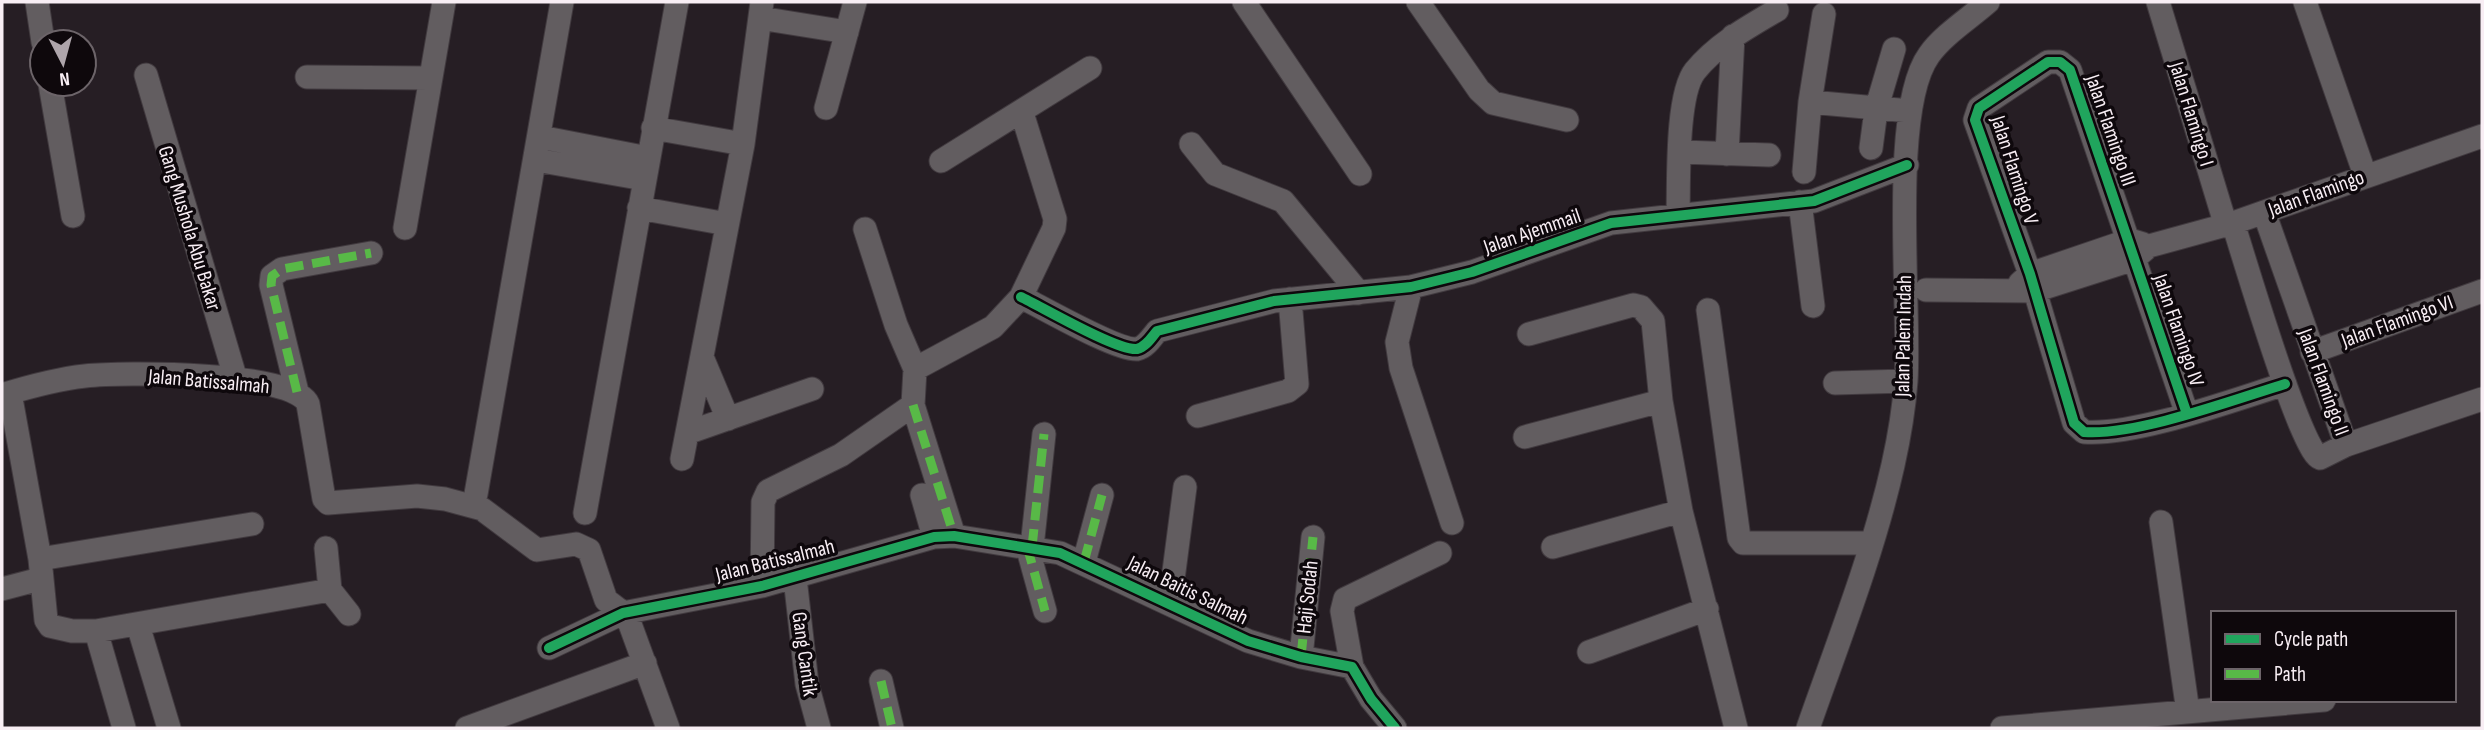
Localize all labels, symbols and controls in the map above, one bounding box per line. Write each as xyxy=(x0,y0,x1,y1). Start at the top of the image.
north arrow xyxy=(28,28,98,98)
street label: Jalan Flamingo I xyxy=(2164,58,2219,169)
text: N xyxy=(58,66,71,90)
street label: Jalan Flamingo III xyxy=(2079,70,2141,189)
street label: Jalan Flamingo V xyxy=(1985,112,2044,228)
street label: Gang Mushola Abu Bakar xyxy=(153,143,226,313)
street label: Jalan Flamingo xyxy=(2264,165,2367,223)
street label: Jalan Ajemmail xyxy=(1479,203,1584,260)
street label: Jalan Flamingo IV xyxy=(2147,270,2210,390)
street label: Jalan Palem Indah xyxy=(1890,275,1917,398)
street label: Jalan Flamingo VI xyxy=(2337,290,2456,354)
street label: Jalan Flamingo II xyxy=(2292,324,2354,439)
street label: Jalan Batissalmah xyxy=(146,364,271,399)
street label: Jalan Batissalmah xyxy=(712,534,837,588)
street label: Jalan Baitis Salmah xyxy=(1123,550,1252,630)
street label: Haji Sodah xyxy=(1291,559,1324,635)
street label: Gang Cantik xyxy=(786,610,823,698)
legend xyxy=(2211,611,2456,702)
text: Cycle path xyxy=(2274,627,2348,652)
text: Path xyxy=(2274,662,2306,687)

